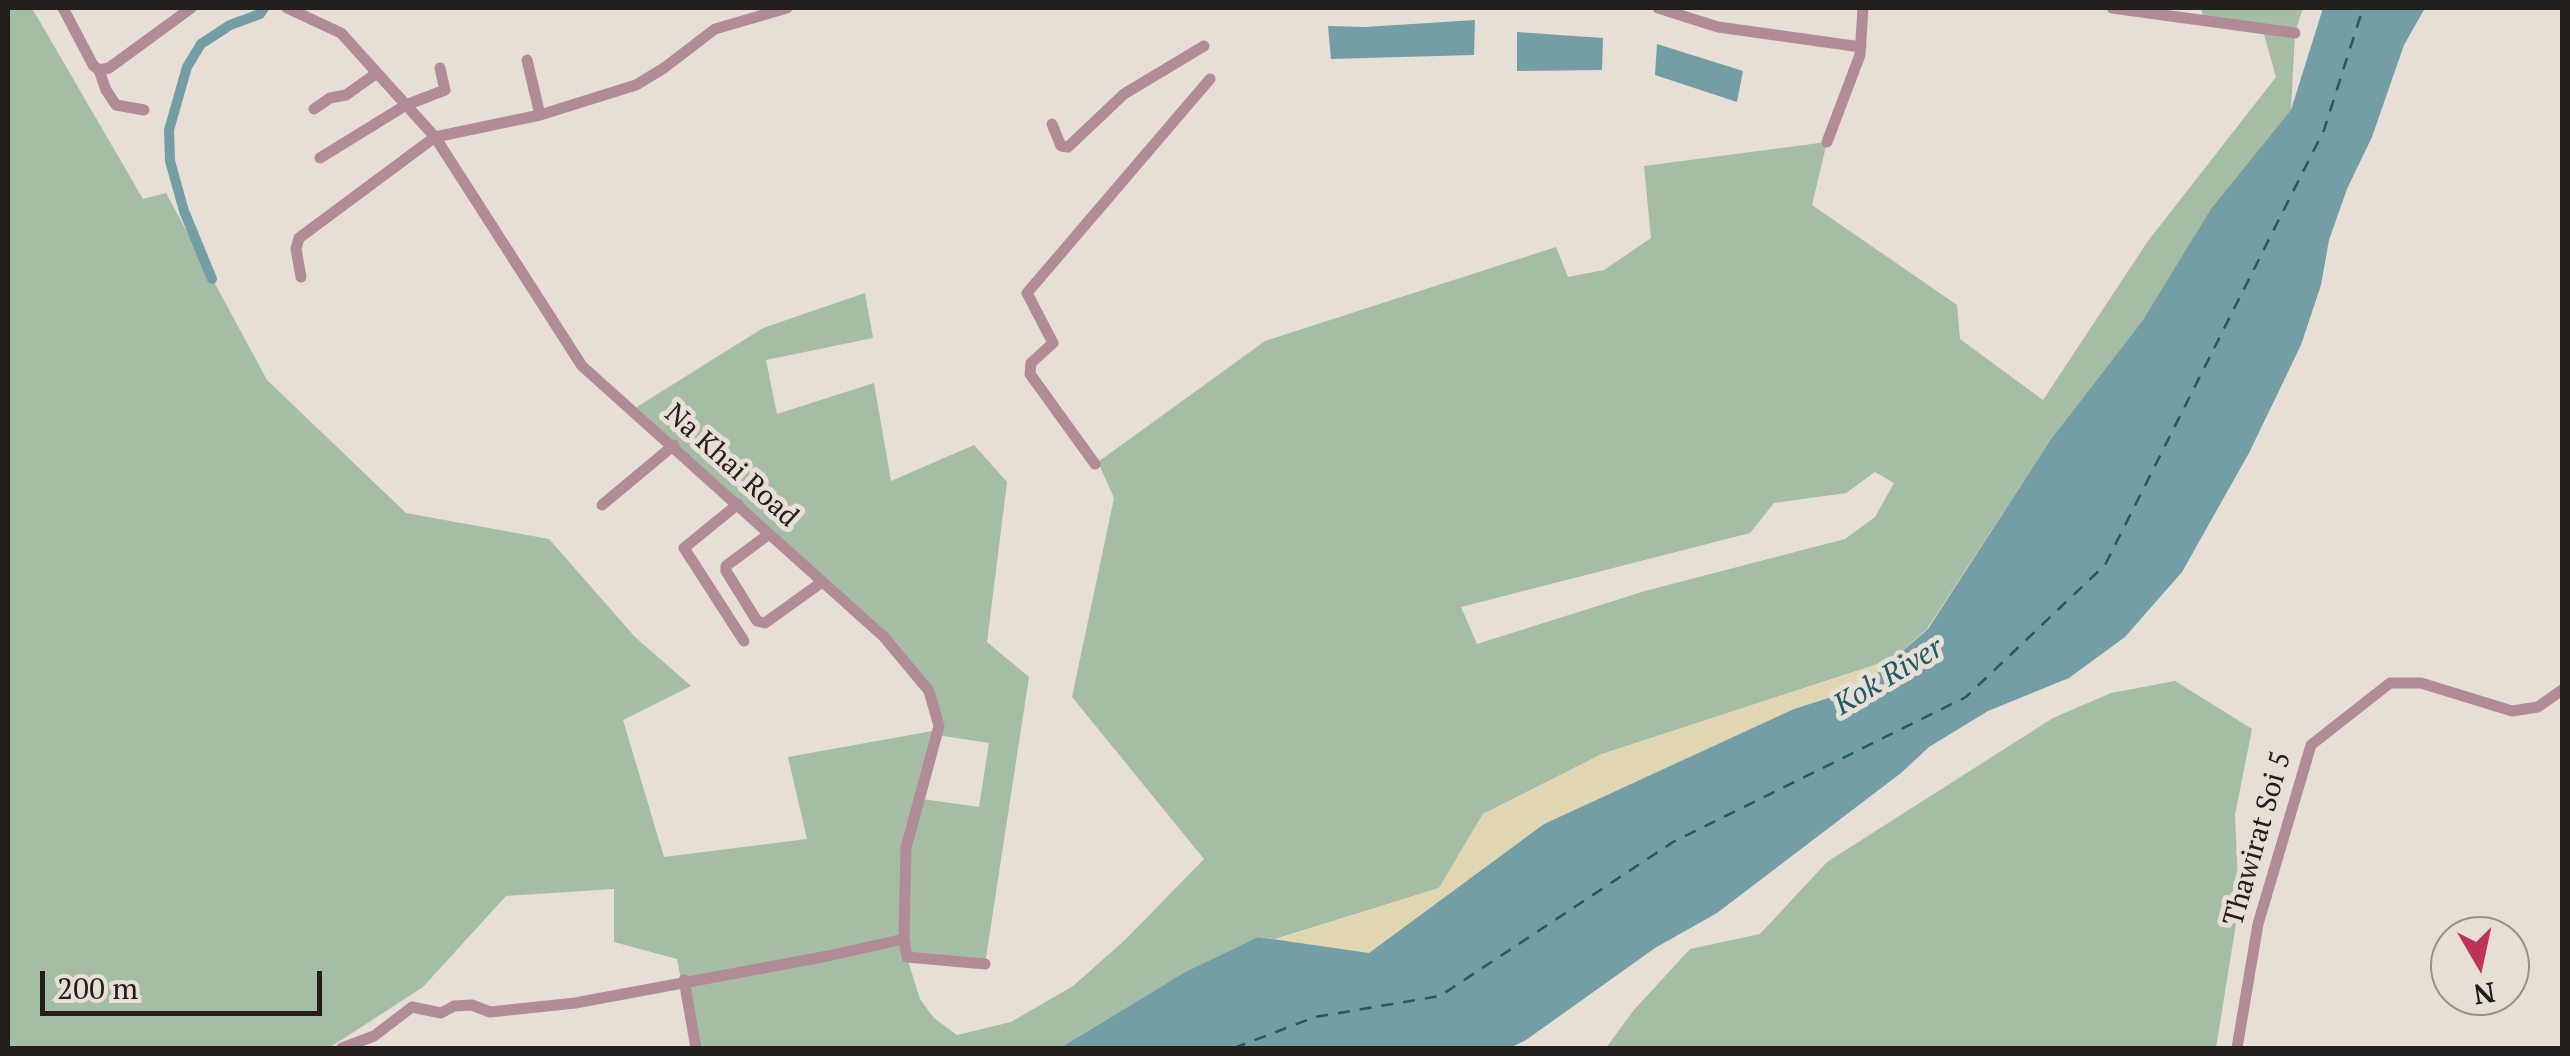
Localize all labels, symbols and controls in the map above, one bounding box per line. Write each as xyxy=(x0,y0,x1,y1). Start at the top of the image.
street label: Na Khai Road xyxy=(657,397,805,535)
water label: Kok River xyxy=(1828,630,1950,724)
street label: Thawirat Soi 5 xyxy=(2217,748,2299,930)
north arrow xyxy=(2430,916,2530,1016)
scale bar xyxy=(45,951,328,1013)
text: 200 m xyxy=(57,968,138,1008)
text: N xyxy=(2471,974,2498,1014)

